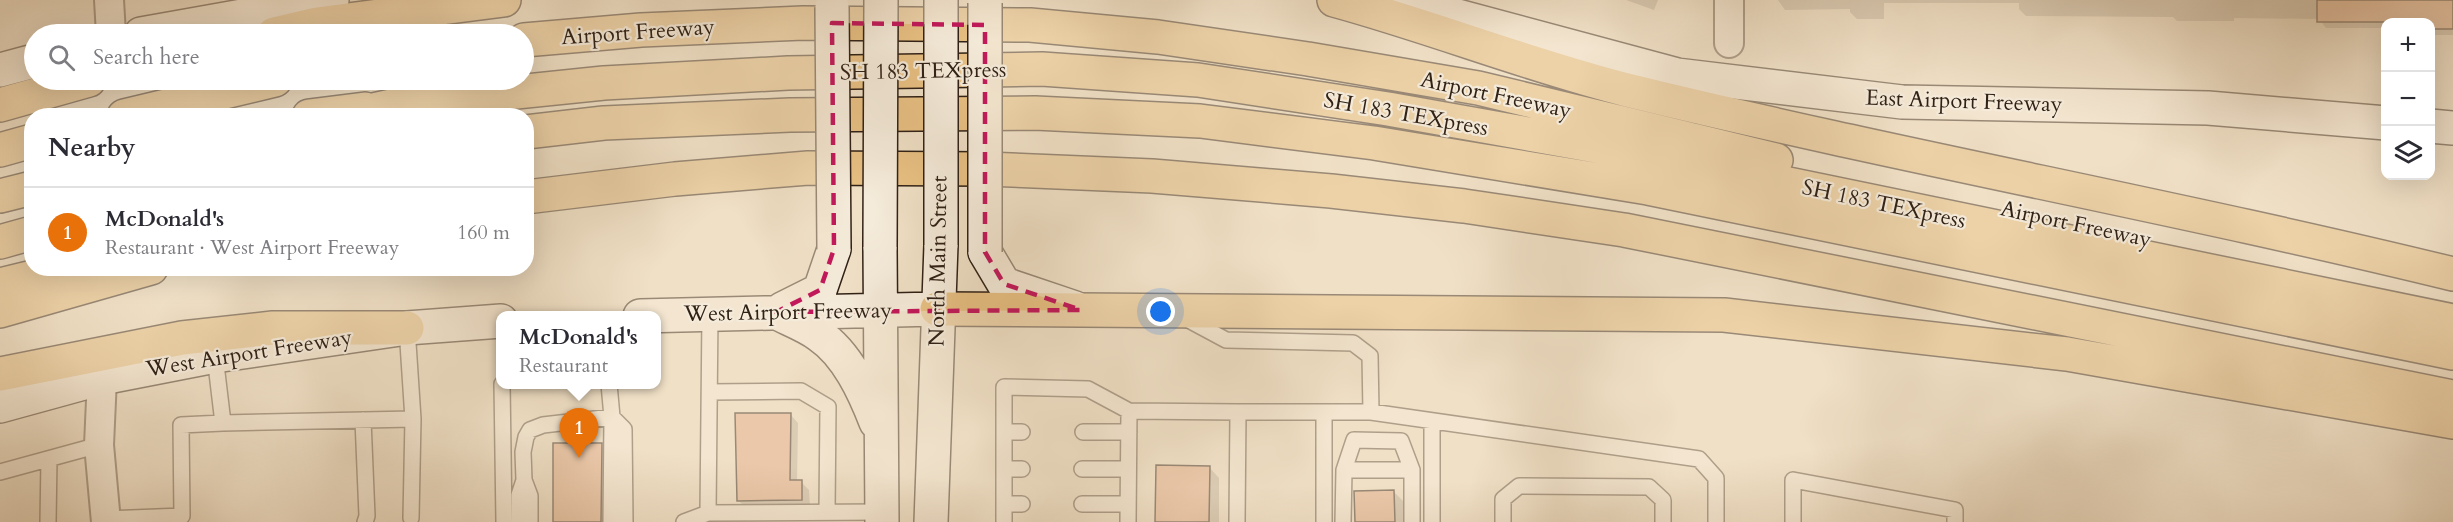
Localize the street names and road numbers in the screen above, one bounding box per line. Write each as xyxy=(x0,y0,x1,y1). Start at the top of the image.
street label: Airport Freeway xyxy=(560,12,716,52)
street label: SH 183 TEXpress xyxy=(840,55,1006,87)
street label: Airport Freeway xyxy=(1418,64,1575,126)
street label: East Airport Freeway xyxy=(1865,83,2063,119)
street label: SH 183 TEXpress xyxy=(1321,85,1491,143)
street label: SH 183 TEXpress xyxy=(1799,172,1969,236)
street label: North Main Street xyxy=(922,175,954,347)
street label: Airport Freeway xyxy=(1998,193,2155,255)
street label: West Airport Freeway xyxy=(683,295,893,329)
street label: West Airport Freeway xyxy=(143,322,355,384)

